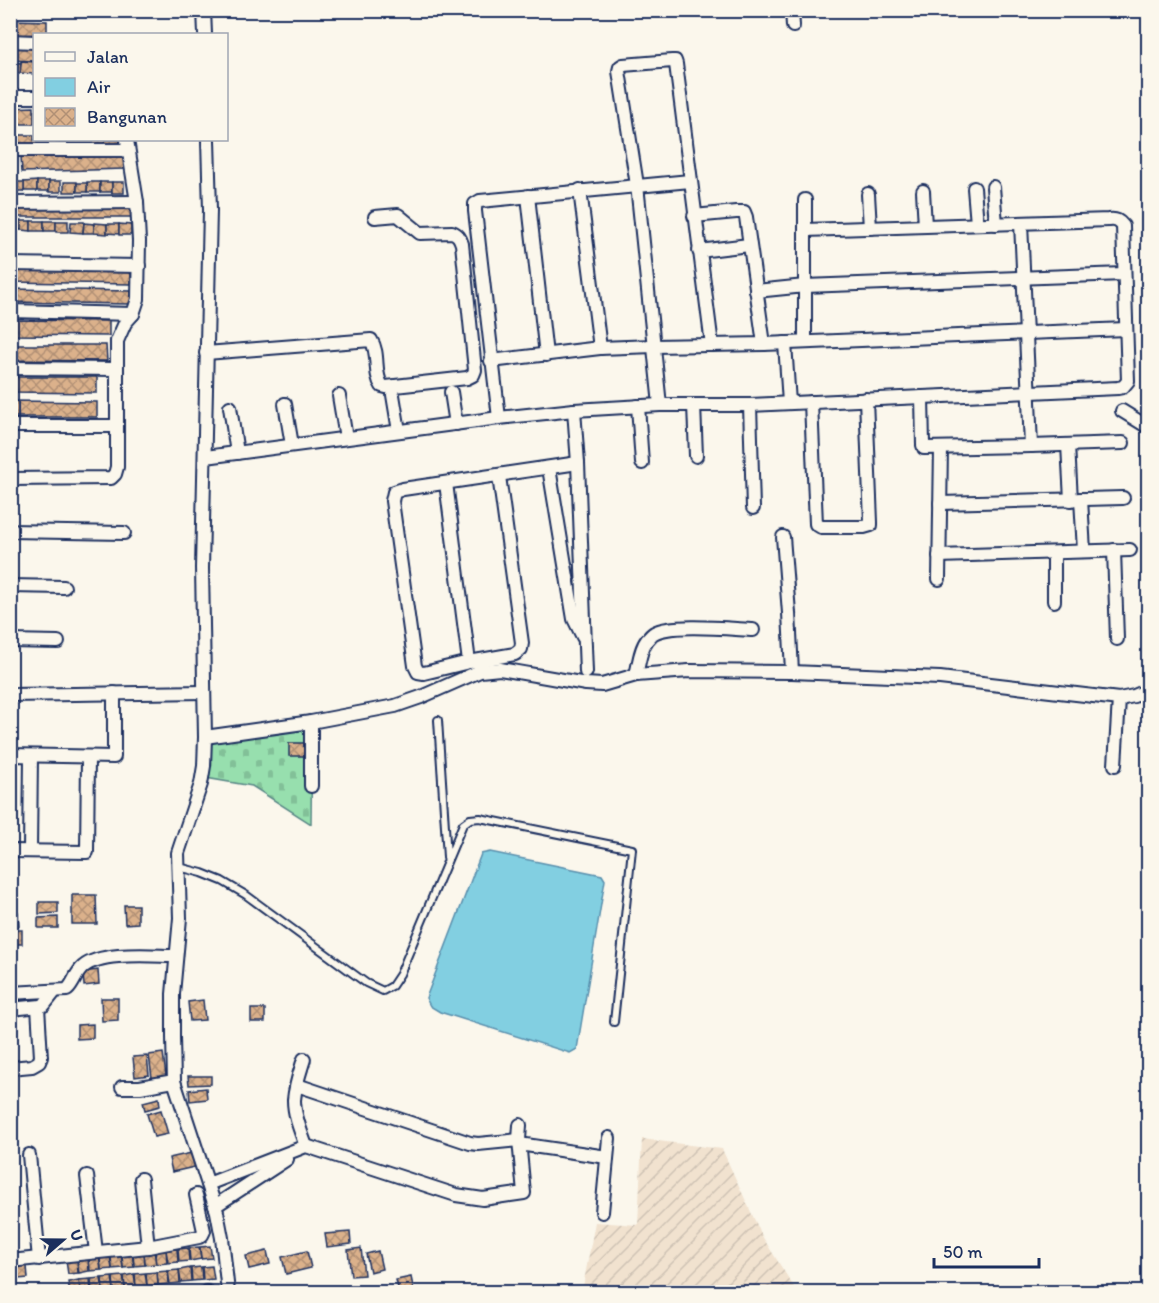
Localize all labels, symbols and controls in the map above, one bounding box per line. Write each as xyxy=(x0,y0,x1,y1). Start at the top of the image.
legend xyxy=(33,33,228,141)
text: Jalan xyxy=(87,46,129,68)
text: Air xyxy=(87,76,111,98)
text: Bangunan xyxy=(87,106,167,128)
north arrow xyxy=(33,1210,93,1270)
text: U xyxy=(66,1227,87,1243)
scale bar xyxy=(934,1231,1039,1269)
text: 50 m xyxy=(943,1241,983,1263)

